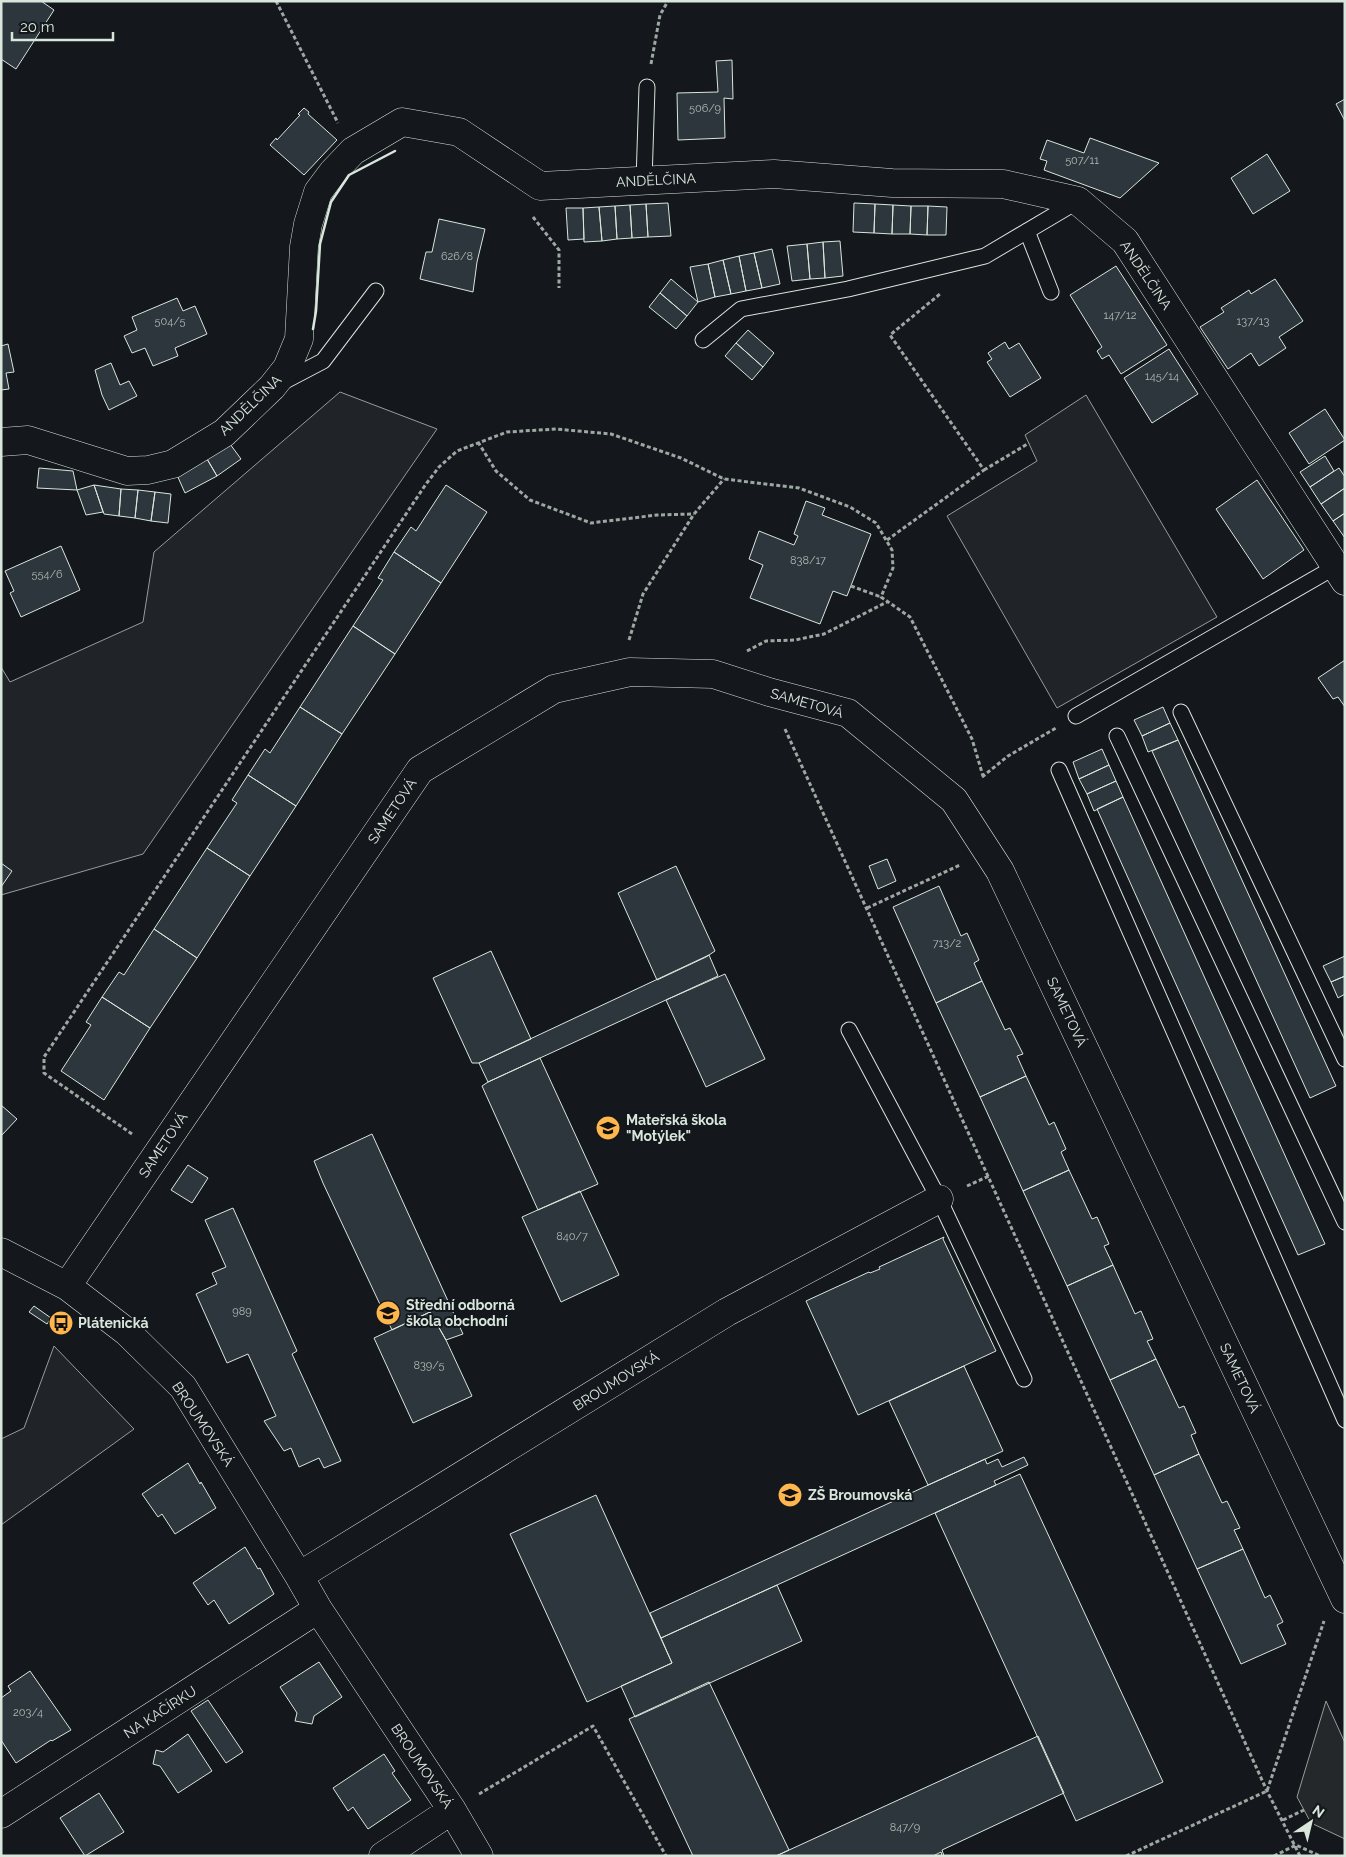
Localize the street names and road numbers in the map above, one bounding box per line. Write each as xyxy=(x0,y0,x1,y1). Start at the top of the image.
street label: ANDĚLČINA xyxy=(616,168,697,190)
street label: ANDĚLČINA xyxy=(1117,236,1177,313)
street label: ANDĚLČINA xyxy=(214,370,285,439)
street label: SAMETOVÁ xyxy=(769,684,846,721)
street label: SAMETOVÁ xyxy=(364,774,420,847)
street label: SAMETOVÁ xyxy=(1044,974,1091,1050)
street label: SAMETOVÁ xyxy=(135,1108,191,1181)
street label: SAMETOVÁ xyxy=(1217,1340,1264,1416)
street label: BROUMOVSKÁ xyxy=(570,1347,662,1414)
street label: BROUMOVSKÁ xyxy=(169,1378,238,1470)
street label: NA KAČÍRKU xyxy=(120,1681,199,1741)
street label: BROUMOVSKÁ xyxy=(388,1720,457,1812)

